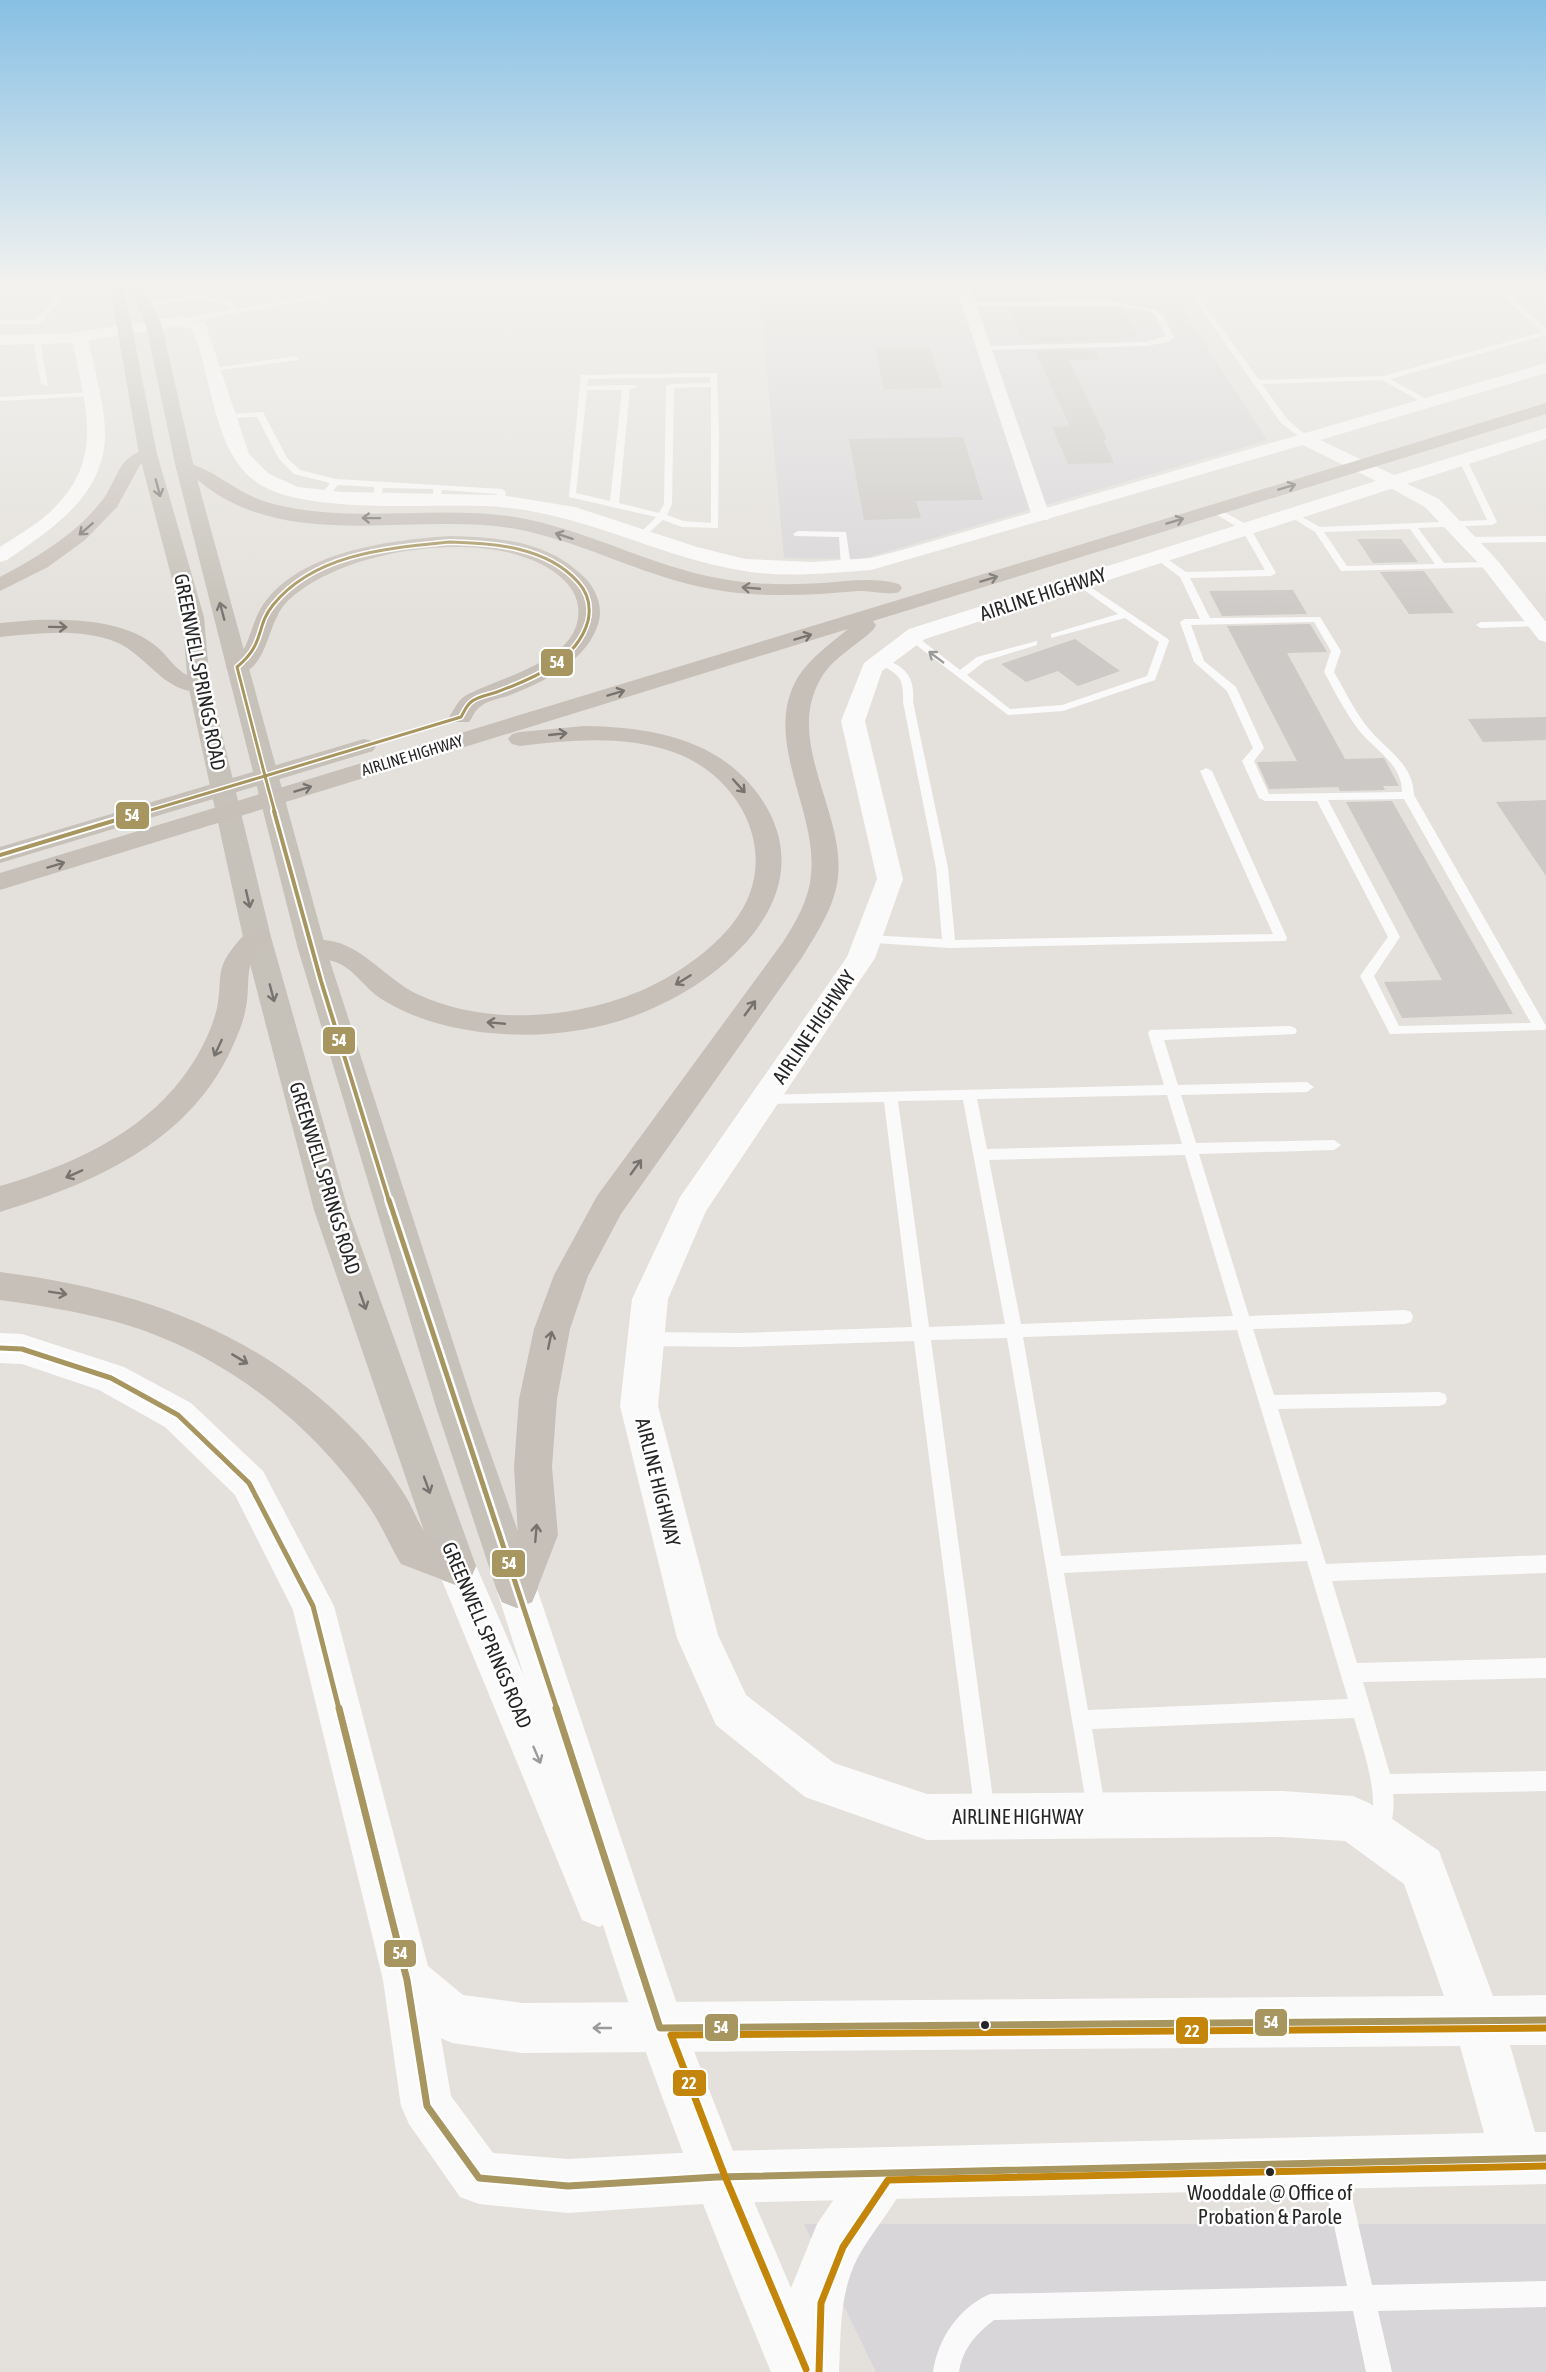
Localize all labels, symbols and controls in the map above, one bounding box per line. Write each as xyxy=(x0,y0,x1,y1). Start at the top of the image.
one-way arrow xyxy=(152,479,164,498)
one-way arrow xyxy=(1277,481,1296,492)
one-way arrow xyxy=(361,512,381,524)
one-way arrow xyxy=(1165,515,1184,526)
one-way arrow xyxy=(79,522,94,536)
one-way arrow xyxy=(555,530,574,541)
street label: AIRLINE HIGHWAY xyxy=(977,562,1109,625)
street label: GREENWELL SPRINGS ROAD xyxy=(170,572,231,772)
one-way arrow xyxy=(979,573,998,584)
one-way arrow xyxy=(741,583,761,594)
one-way arrow xyxy=(216,601,227,620)
one-way arrow xyxy=(48,621,68,633)
one-way arrow xyxy=(793,631,812,642)
line badge: 54 xyxy=(540,648,574,677)
one-way arrow xyxy=(929,650,945,663)
text: 54 xyxy=(549,653,565,671)
one-way arrow xyxy=(606,687,625,698)
one-way arrow xyxy=(548,728,568,739)
street label: AIRLINE HIGHWAY xyxy=(359,731,466,779)
one-way arrow xyxy=(732,778,746,793)
one-way arrow xyxy=(293,783,312,794)
line badge: 54 xyxy=(115,801,150,830)
text: 54 xyxy=(124,806,140,824)
one-way arrow xyxy=(46,858,65,869)
one-way arrow xyxy=(243,889,255,908)
street label: AIRLINE HIGHWAY xyxy=(767,966,860,1088)
one-way arrow xyxy=(675,975,692,987)
one-way arrow xyxy=(267,984,278,1003)
one-way arrow xyxy=(744,1001,756,1017)
one-way arrow xyxy=(487,1017,507,1028)
line badge: 54 xyxy=(322,1026,356,1055)
text: 54 xyxy=(331,1031,347,1049)
one-way arrow xyxy=(211,1038,223,1056)
street label: GREENWELL SPRINGS ROAD xyxy=(285,1079,366,1277)
one-way arrow xyxy=(630,1159,643,1175)
one-way arrow xyxy=(65,1169,83,1180)
one-way arrow xyxy=(48,1288,67,1299)
one-way arrow xyxy=(358,1291,369,1310)
one-way arrow xyxy=(545,1331,556,1350)
one-way arrow xyxy=(231,1353,248,1365)
street label: AIRLINE HIGHWAY xyxy=(631,1415,686,1549)
one-way arrow xyxy=(423,1475,434,1494)
one-way arrow xyxy=(531,1524,542,1543)
street label: GREENWELL SPRINGS ROAD xyxy=(438,1538,537,1731)
line badge: 54 xyxy=(491,1549,526,1578)
text: 54 xyxy=(501,1554,517,1572)
one-way arrow xyxy=(532,1746,543,1764)
street label: AIRLINE HIGHWAY xyxy=(952,1805,1084,1828)
line badge: 54 xyxy=(383,1939,417,1968)
text: 54 xyxy=(392,1944,408,1962)
line badge: 54 xyxy=(1254,2008,1288,2037)
line badge: 54 xyxy=(704,2013,739,2042)
text: 54 xyxy=(1263,2013,1279,2031)
line badge: 22 xyxy=(1175,2016,1209,2045)
text: 54 xyxy=(713,2018,729,2036)
unlabelled marker xyxy=(979,2019,991,2031)
one-way arrow xyxy=(592,2022,612,2034)
text: 22 xyxy=(1184,2022,1200,2040)
line badge: 22 xyxy=(672,2069,707,2097)
text: 22 xyxy=(681,2074,697,2092)
marker: Wooddale @ Office of Probation & Parole xyxy=(1264,2166,1276,2178)
place label: Wooddale @ Office of Probation & Parole xyxy=(1187,2180,1353,2228)

